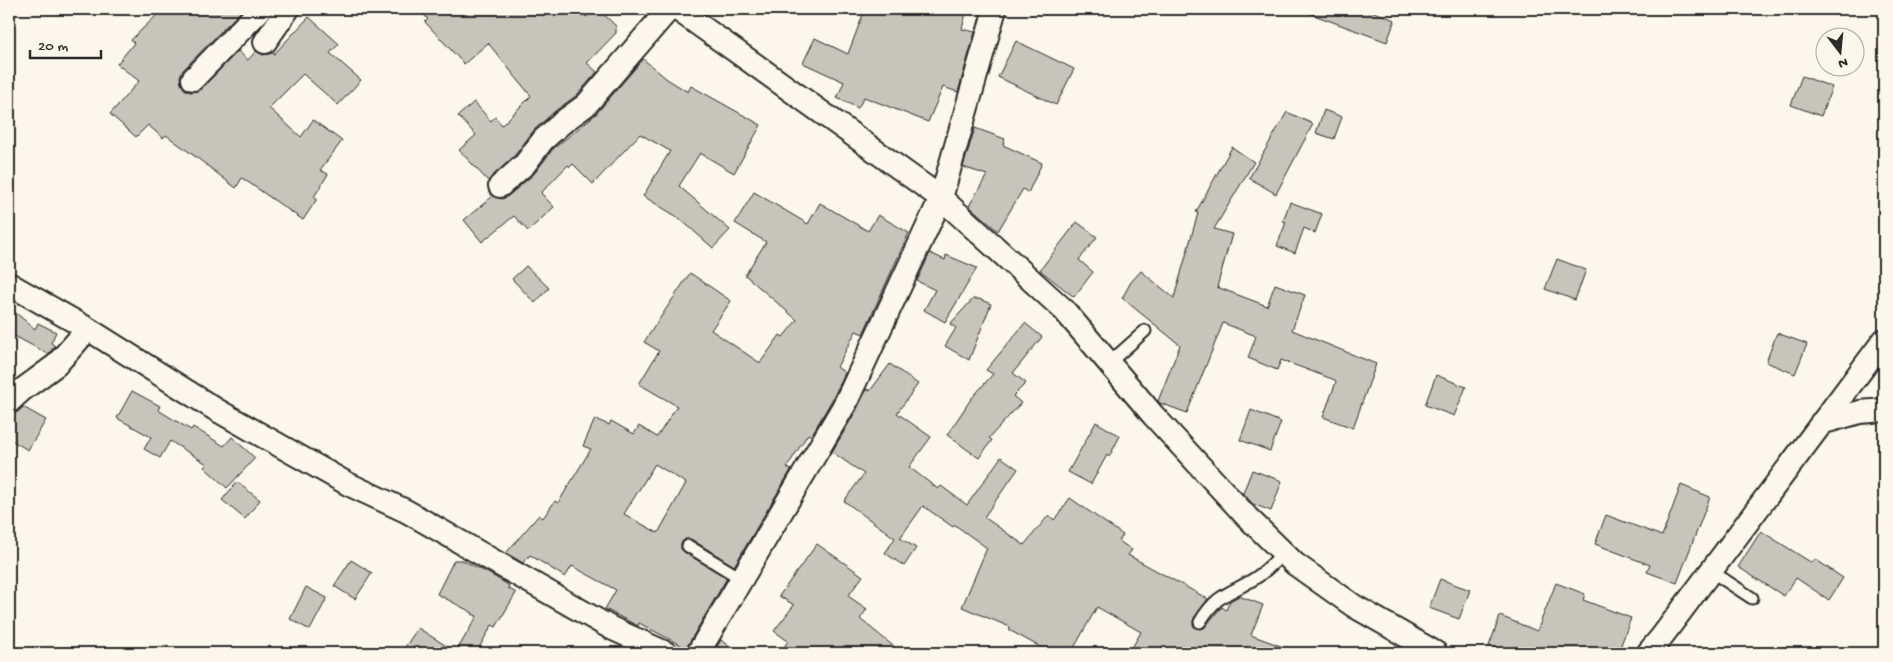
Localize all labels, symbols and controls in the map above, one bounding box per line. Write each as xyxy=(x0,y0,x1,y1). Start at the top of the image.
scale bar xyxy=(30,28,101,60)
north arrow xyxy=(1816,28,1866,78)
text: 20 m xyxy=(38,38,68,56)
text: N xyxy=(1836,53,1850,72)

